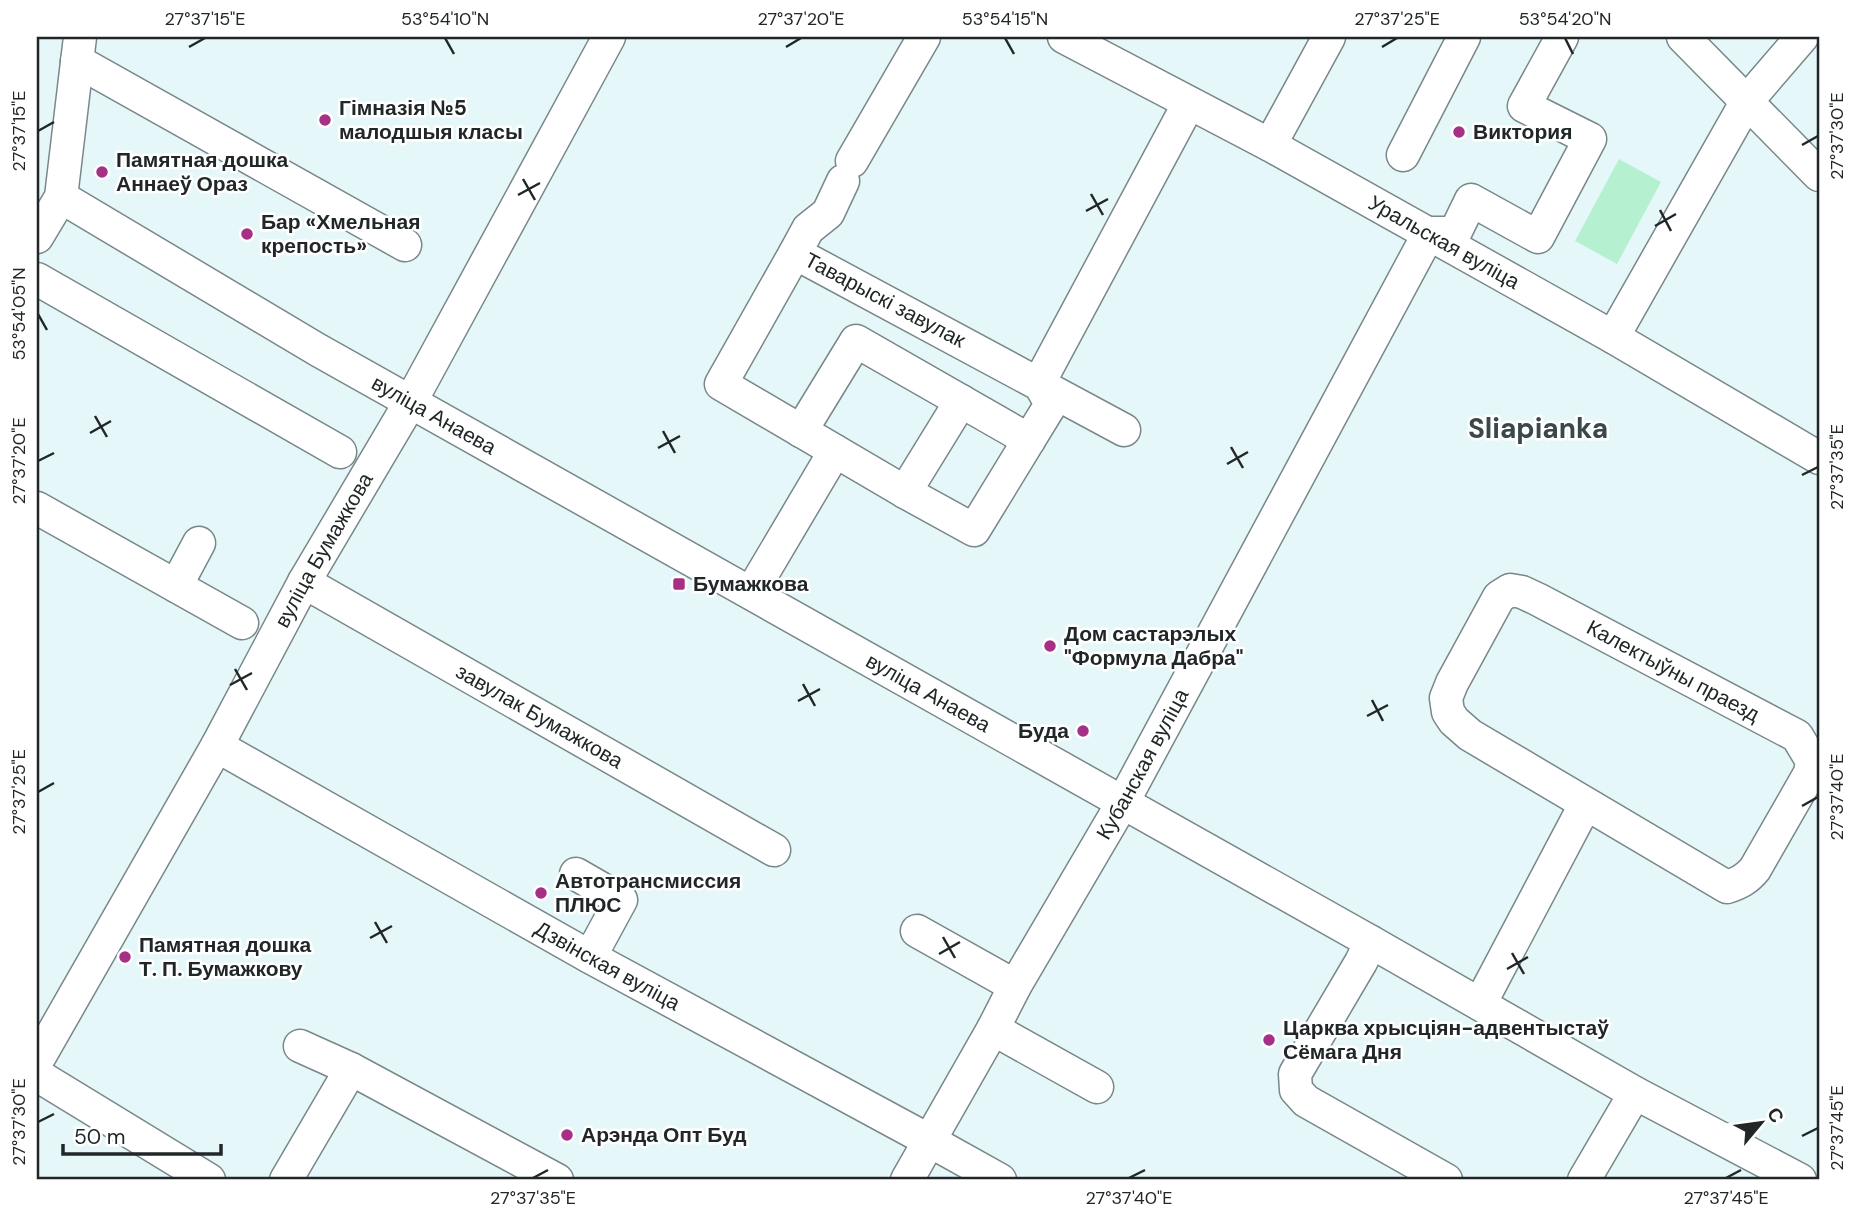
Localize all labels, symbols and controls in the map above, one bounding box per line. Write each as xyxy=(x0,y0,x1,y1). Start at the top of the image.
text: 27°37'15"E xyxy=(165,7,245,31)
text: 53°54'10"N xyxy=(401,7,489,31)
text: 27°37'20"E xyxy=(757,7,845,31)
text: 53°54'15"N xyxy=(962,7,1048,31)
text: 27°37'25"E xyxy=(1354,7,1440,31)
text: 53°54'20"N xyxy=(1519,7,1611,31)
text: 27°37'15"E xyxy=(7,91,31,171)
text: 27°37'30"E xyxy=(1825,92,1849,180)
place label: Гімназія №5 малодшыя класы xyxy=(339,94,523,146)
marker: Гімназія №5 малодшыя класы xyxy=(317,112,333,128)
place label: Виктория xyxy=(1473,118,1572,146)
marker: Виктория xyxy=(1451,124,1467,140)
place label: Памятная дошка Аннаеў Ораз xyxy=(116,146,289,198)
marker: Памятная дошка Аннаеў Ораз xyxy=(94,164,110,180)
street label: Уральская вуліца xyxy=(1363,189,1525,296)
place label: Бар «Хмельная крепость» xyxy=(261,208,420,260)
marker: Бар «Хмельная крепость» xyxy=(239,226,255,242)
street label: Таварыскі завулак xyxy=(800,246,971,355)
text: 53°54'05"N xyxy=(7,267,31,361)
street label: вуліца Анаева xyxy=(367,369,501,461)
district label: Sliapianka xyxy=(1468,410,1608,447)
text: 27°37'20"E xyxy=(7,417,31,505)
text: 27°37'35"E xyxy=(1825,424,1849,510)
street label: вуліца Бумажкова xyxy=(268,467,380,632)
place label: Бумажкова xyxy=(693,570,809,598)
marker: Бумажкова xyxy=(671,576,687,592)
street label: Калектыўны праезд xyxy=(1582,614,1764,728)
place label: Дом састарэлых "Формула Дабра" xyxy=(1064,620,1243,672)
marker: Дом састарэлых "Формула Дабра" xyxy=(1042,638,1058,654)
street label: вуліца Анаева xyxy=(861,647,996,739)
street label: завулак Бумажкова xyxy=(451,657,628,775)
street label: Кубанская вуліца xyxy=(1090,684,1195,845)
place label: Буда xyxy=(1018,717,1069,745)
marker: Буда xyxy=(1075,723,1091,739)
text: 27°37'25"E xyxy=(7,749,31,835)
text: 27°37'40"E xyxy=(1825,754,1849,840)
place label: Автотрансмиссия ПЛЮС xyxy=(555,867,741,919)
marker: Автотрансмиссия ПЛЮС xyxy=(533,885,549,901)
street label: Дзвінская вуліца xyxy=(529,914,685,1017)
place label: Памятная дошка Т. П. Бумажкову xyxy=(139,931,312,983)
marker: Памятная дошка Т. П. Бумажкову xyxy=(117,949,133,965)
place label: Царква хрысціян-адвентыстаў Сёмага Дня xyxy=(1283,1014,1609,1066)
marker: Царква хрысціян-адвентыстаў Сёмага Дня xyxy=(1261,1032,1277,1048)
text: 27°37'30"E xyxy=(7,1078,31,1166)
text: 27°37'45"E xyxy=(1825,1085,1849,1171)
north arrow xyxy=(1727,1088,1797,1158)
text: С xyxy=(1761,1103,1790,1127)
scale bar xyxy=(63,1112,220,1156)
place label: Арэнда Опт Буд xyxy=(581,1121,746,1149)
text: 50 m xyxy=(74,1123,125,1151)
marker: Арэнда Опт Буд xyxy=(559,1127,575,1143)
text: 27°37'35"E xyxy=(490,1186,576,1210)
text: 27°37'40"E xyxy=(1086,1186,1172,1210)
text: 27°37'45"E xyxy=(1683,1186,1769,1210)

